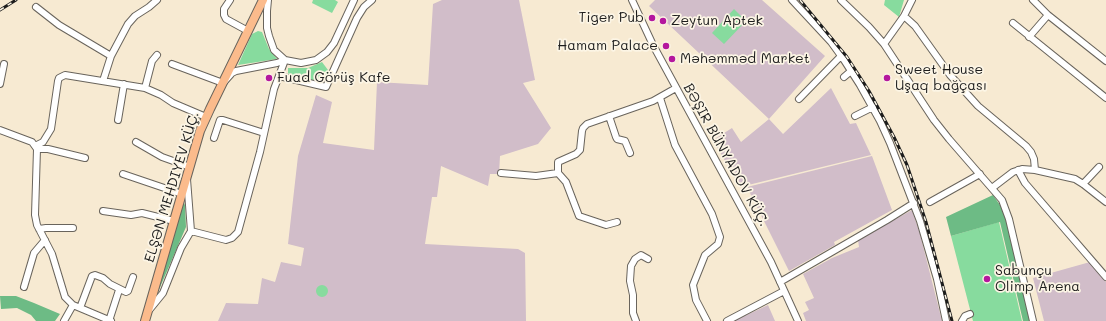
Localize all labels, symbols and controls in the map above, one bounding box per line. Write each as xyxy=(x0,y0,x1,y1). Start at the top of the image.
place label: Tiger Pub xyxy=(578,10,644,26)
marker: Tiger Pub xyxy=(647,13,657,23)
place label: Zeytun Aptek xyxy=(671,13,763,29)
marker: Zeytun Aptek xyxy=(658,16,668,26)
place label: Hamam Palace xyxy=(557,38,658,54)
marker: Hamam Palace xyxy=(661,41,671,51)
place label: Məhəmməd Market xyxy=(680,51,810,67)
marker: Məhəmməd Market xyxy=(667,54,677,64)
place label: Sweet House Uşaq bağçası xyxy=(895,62,987,94)
place label: Fuad Görüş Kafe xyxy=(277,70,391,86)
marker: Fuad Görüş Kafe xyxy=(264,73,274,83)
marker: Sweet House Uşaq bağçası xyxy=(882,73,892,83)
street label: BƏŞIR BÜNYADOV KÜÇ. xyxy=(680,81,772,229)
street label: ELŞƏN MEHDIYEV KÜÇ. xyxy=(141,110,203,264)
place label: Sabunçu Olimp Arena xyxy=(995,263,1080,296)
marker: Sabunçu Olimp Arena xyxy=(982,274,992,284)

